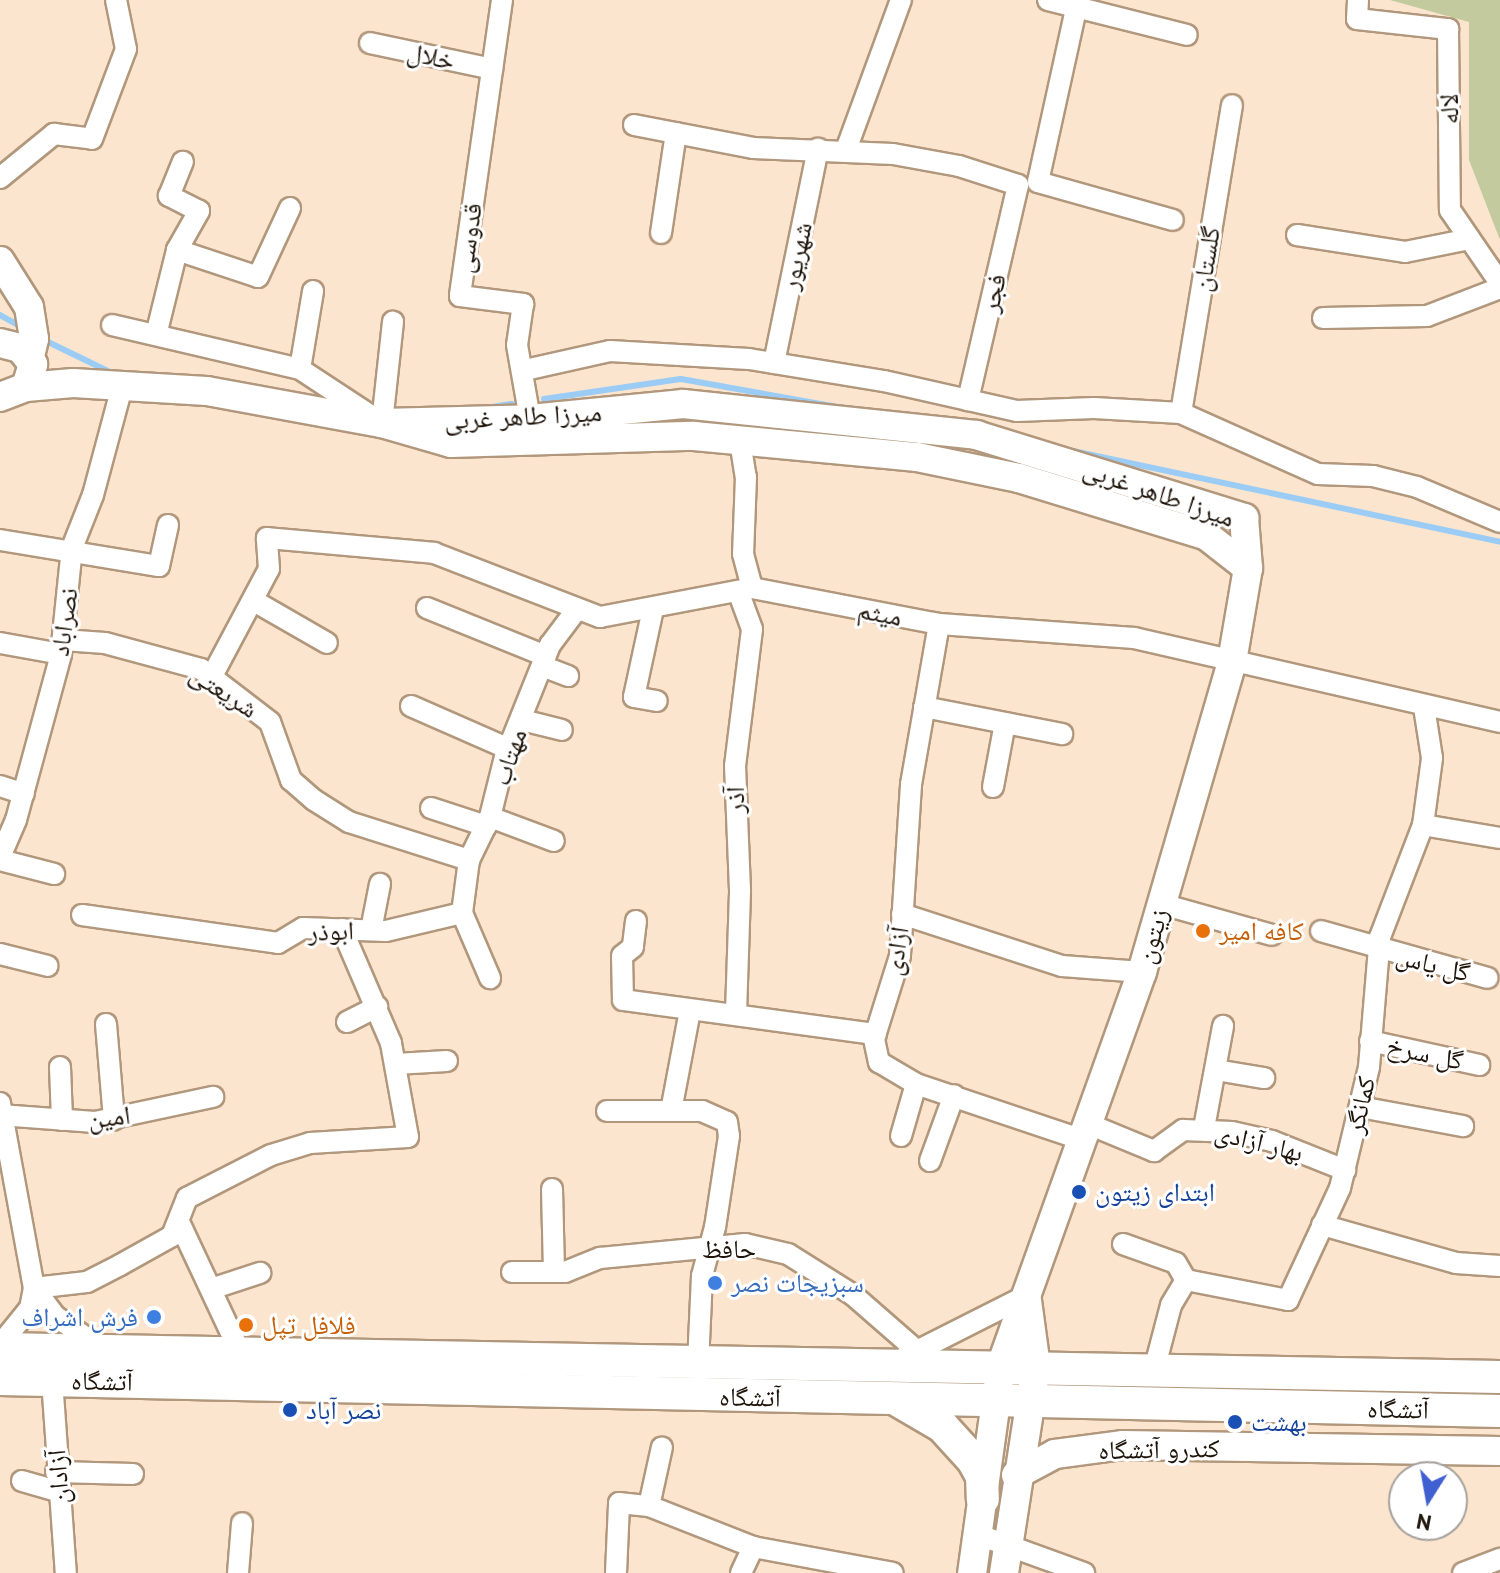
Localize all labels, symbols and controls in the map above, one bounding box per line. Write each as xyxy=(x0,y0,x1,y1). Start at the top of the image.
street label: خلال xyxy=(404,36,458,76)
street label: لاله xyxy=(1433,93,1465,125)
street label: قدوسی xyxy=(448,201,488,275)
street label: شهریور xyxy=(774,219,818,293)
street label: گلستان xyxy=(1185,224,1227,294)
street label: فجر xyxy=(973,271,1013,315)
street label: میرزا طاهر غربی xyxy=(443,396,603,436)
street label: میرزا طاهر غربی xyxy=(1079,453,1239,533)
street label: نصراباد xyxy=(44,586,84,658)
street label: میثم xyxy=(855,593,905,633)
street label: شریعتی xyxy=(184,658,264,724)
street label: مهتاب xyxy=(485,725,533,789)
street label: آذر xyxy=(719,787,751,813)
street label: زیتون xyxy=(1129,905,1175,967)
street label: ابوذر xyxy=(307,915,355,947)
place label: کافه امیر xyxy=(1219,915,1304,947)
marker: کافه امیر xyxy=(1194,922,1212,940)
street label: آزادی xyxy=(877,924,915,978)
street label: گل یاس xyxy=(1393,940,1473,988)
street label: گل سرخ xyxy=(1384,1030,1466,1076)
street label: کمانگر xyxy=(1338,1073,1382,1137)
street label: امین xyxy=(86,1099,132,1135)
street label: بهار آزادی xyxy=(1212,1116,1306,1168)
place label: ابتدای زیتون xyxy=(1095,1176,1215,1208)
marker: ابتدای زیتون xyxy=(1070,1183,1088,1201)
street label: حافظ xyxy=(702,1233,756,1265)
place label: سبزیجات نصر xyxy=(731,1267,864,1299)
marker: سبزیجات نصر xyxy=(706,1274,724,1292)
place label: فرش اشراف xyxy=(21,1301,138,1333)
marker: فرش اشراف xyxy=(145,1308,163,1326)
place label: فلافل تپل xyxy=(262,1309,356,1341)
marker: فلافل تپل xyxy=(237,1316,255,1334)
street label: آتشگاه xyxy=(71,1365,133,1397)
street label: آتشگاه xyxy=(719,1381,781,1413)
street label: آتشگاه xyxy=(1367,1393,1429,1425)
place label: نصر آباد xyxy=(306,1394,382,1426)
marker: نصر آباد xyxy=(281,1401,299,1419)
place label: بهشت xyxy=(1251,1406,1307,1438)
marker: بهشت xyxy=(1226,1413,1244,1431)
street label: کندرو آتشگاه xyxy=(1098,1432,1220,1466)
street label: آزادان xyxy=(41,1449,75,1505)
north arrow xyxy=(1388,1461,1468,1541)
text: N xyxy=(1414,1507,1434,1538)

